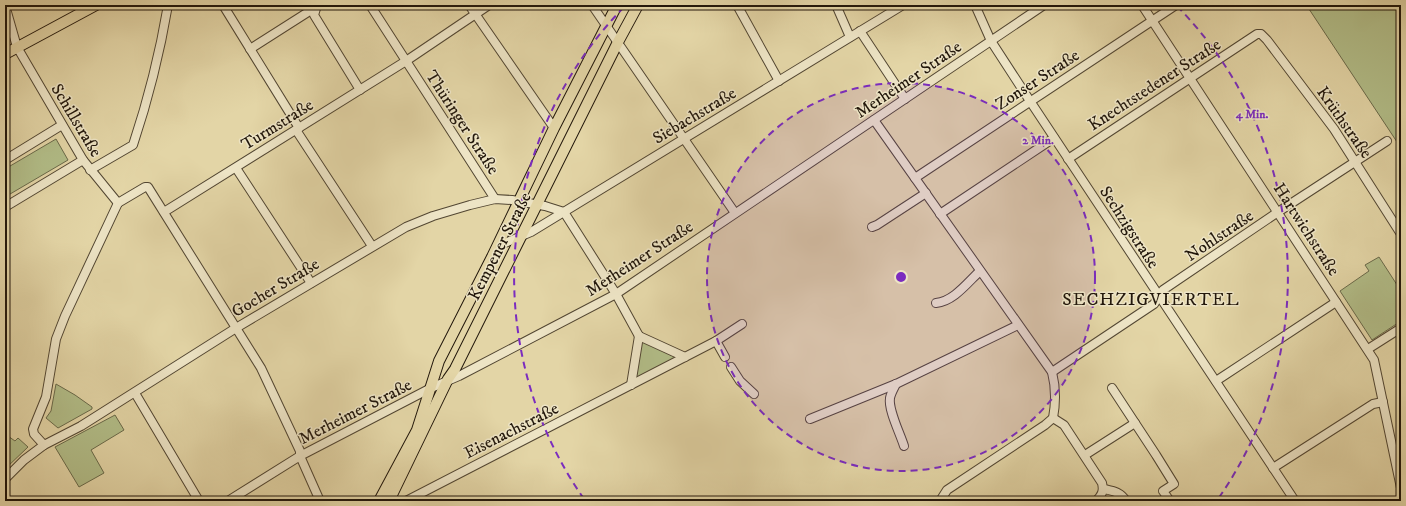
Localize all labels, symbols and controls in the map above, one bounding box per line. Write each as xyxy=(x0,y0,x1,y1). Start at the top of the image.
street label: Knechtstedener Straße xyxy=(1084,34,1225,136)
street label: Merheimer Straße xyxy=(851,36,966,124)
street label: Zonser Straße xyxy=(991,44,1084,115)
street label: Thüringer Straße xyxy=(420,66,504,179)
street label: Schillstraße xyxy=(46,80,107,161)
street label: Siebachstraße xyxy=(649,82,740,149)
street label: Krüthstraße xyxy=(1311,82,1377,163)
street label: Turmstraße xyxy=(237,94,318,156)
text: 4 Min. xyxy=(1235,107,1268,122)
text: 2 Min. xyxy=(1022,133,1054,148)
street label: Hartwichstraße xyxy=(1268,179,1344,280)
street label: Sechzigstraße xyxy=(1094,182,1164,273)
street label: Kempener Straße xyxy=(463,189,537,304)
street label: Nohlstraße xyxy=(1181,205,1258,267)
street label: Merheimer Straße xyxy=(582,216,697,302)
street label: Gocher Straße xyxy=(228,253,323,323)
centre of rings xyxy=(894,270,908,284)
district label: SECHZIGVIERTEL xyxy=(1062,289,1240,311)
street label: Merheimer Straße xyxy=(295,374,416,450)
street label: Eisenachstraße xyxy=(460,398,563,464)

